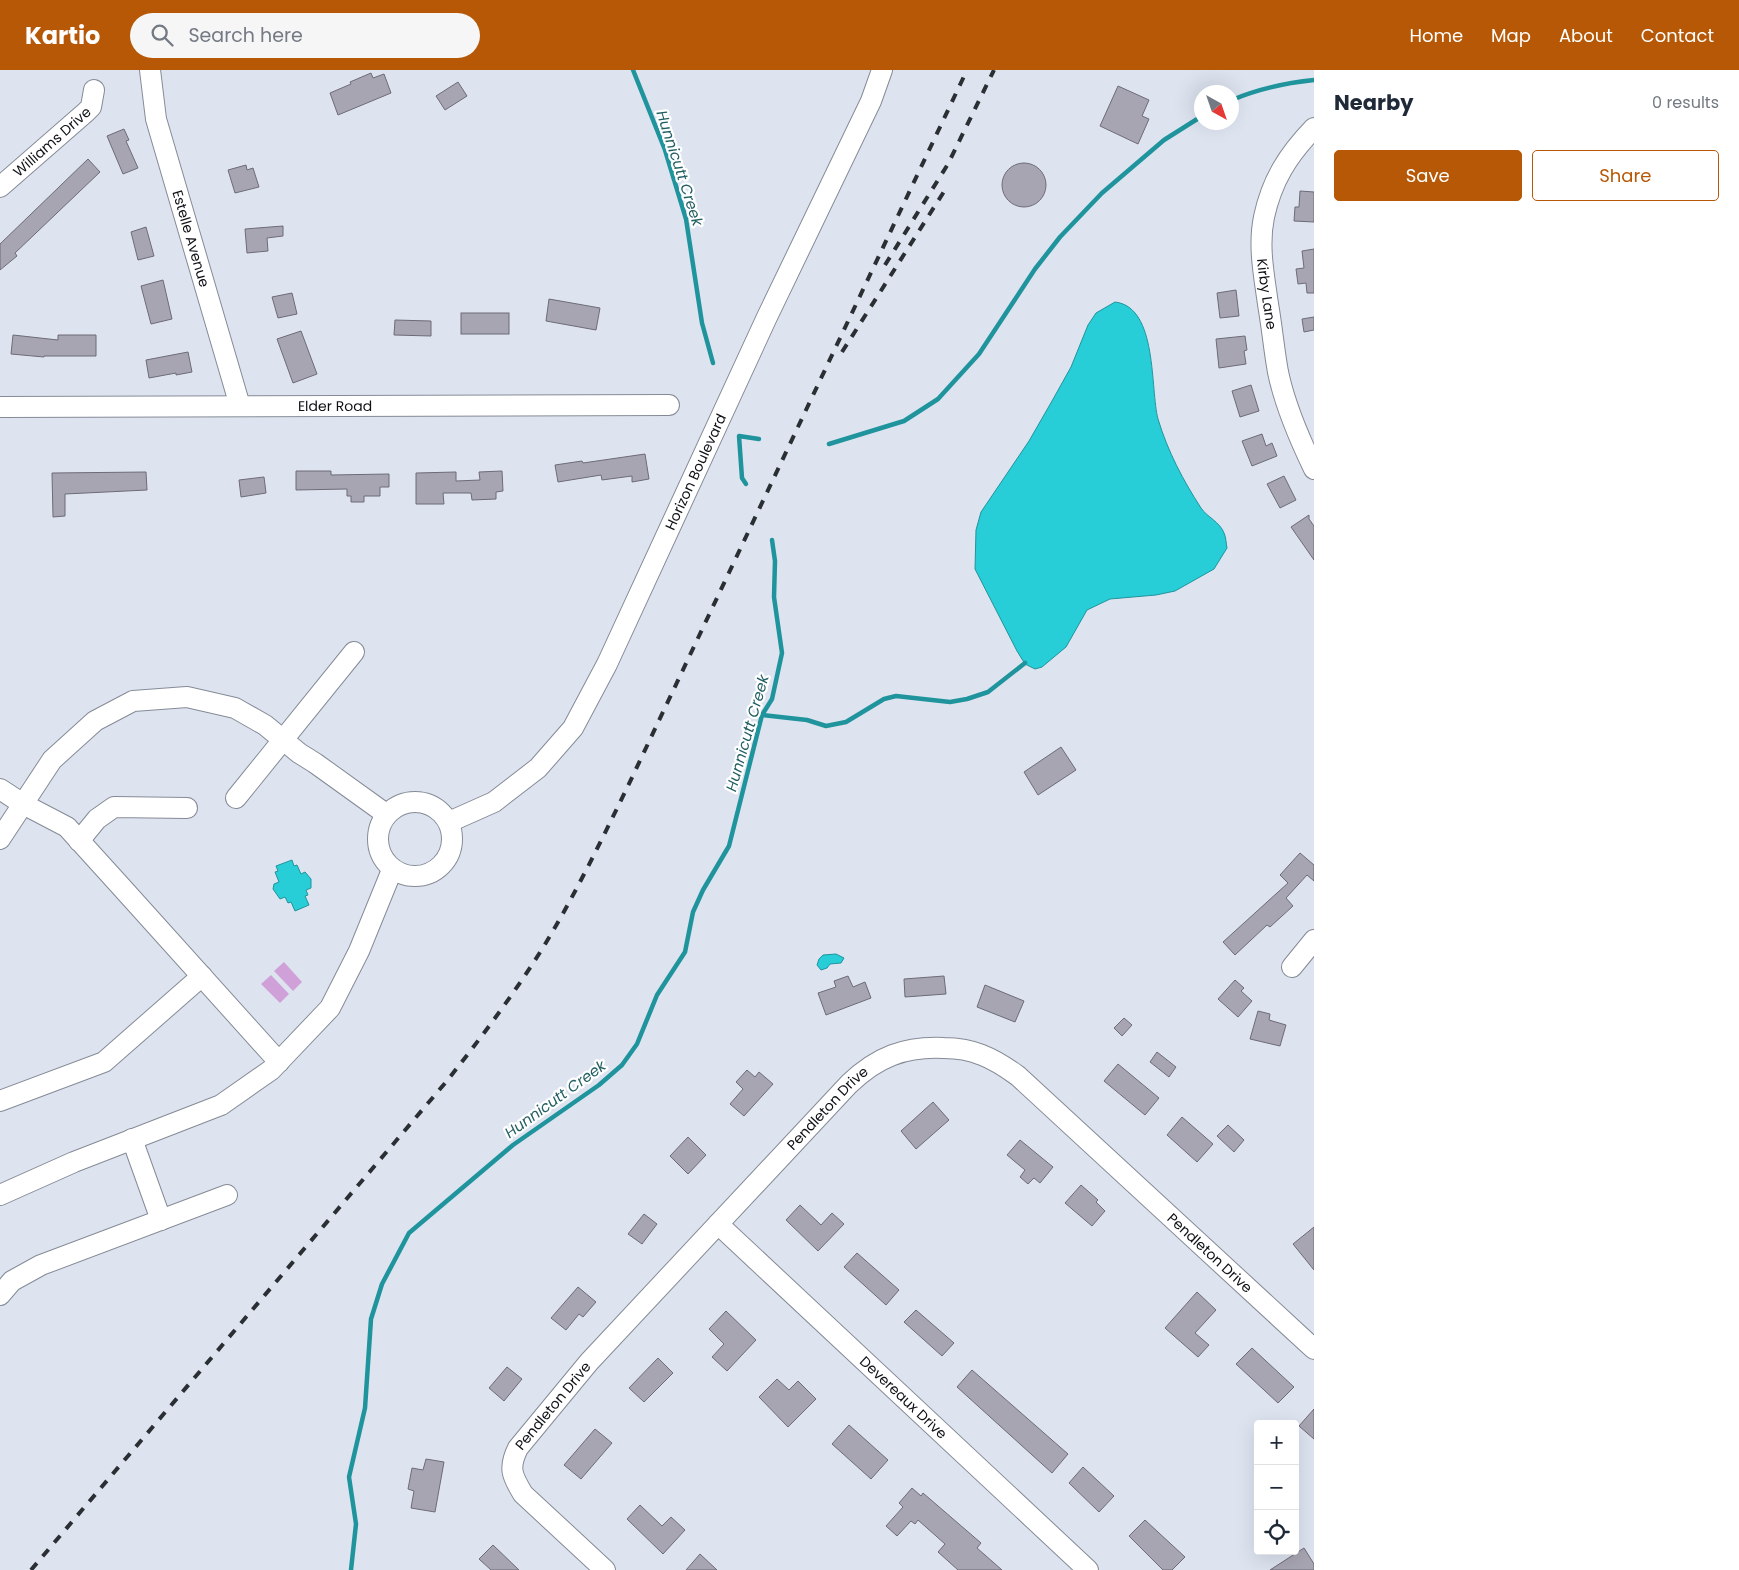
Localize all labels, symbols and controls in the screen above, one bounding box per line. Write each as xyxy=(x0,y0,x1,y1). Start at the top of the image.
search box xyxy=(130,13,480,58)
text: Kartio xyxy=(25,19,100,52)
icon: search xyxy=(148,21,176,49)
text: Search here xyxy=(188,22,303,49)
text: Home xyxy=(1409,23,1463,48)
text: Map xyxy=(1491,23,1531,48)
text: About xyxy=(1559,23,1613,48)
text: Contact xyxy=(1641,23,1714,48)
north arrow xyxy=(1194,85,1239,130)
text: Nearby xyxy=(1334,88,1414,117)
text: 0 results xyxy=(1652,91,1719,114)
street label: Williams Drive xyxy=(9,102,96,181)
water label: Hunnicutt Creek xyxy=(651,107,709,230)
button: Save xyxy=(1334,150,1522,201)
button: Share xyxy=(1532,150,1719,201)
street label: Estelle Avenue xyxy=(167,188,215,290)
street label: Kirby Lane xyxy=(1252,258,1282,331)
street label: Elder Road xyxy=(298,396,372,416)
street label: Horizon Boulevard xyxy=(660,410,731,533)
water label: Hunnicutt Creek xyxy=(720,671,774,794)
water label: Hunnicutt Creek xyxy=(500,1054,611,1143)
street label: Pendleton Drive xyxy=(782,1061,872,1154)
street label: Pendleton Drive xyxy=(1163,1209,1257,1298)
street label: Devereaux Drive xyxy=(855,1352,952,1444)
street label: Pendleton Drive xyxy=(510,1357,596,1454)
map controls xyxy=(1254,1420,1299,1555)
button: + xyxy=(1254,1420,1299,1465)
button: − xyxy=(1254,1465,1299,1510)
button: locate xyxy=(1254,1510,1299,1555)

